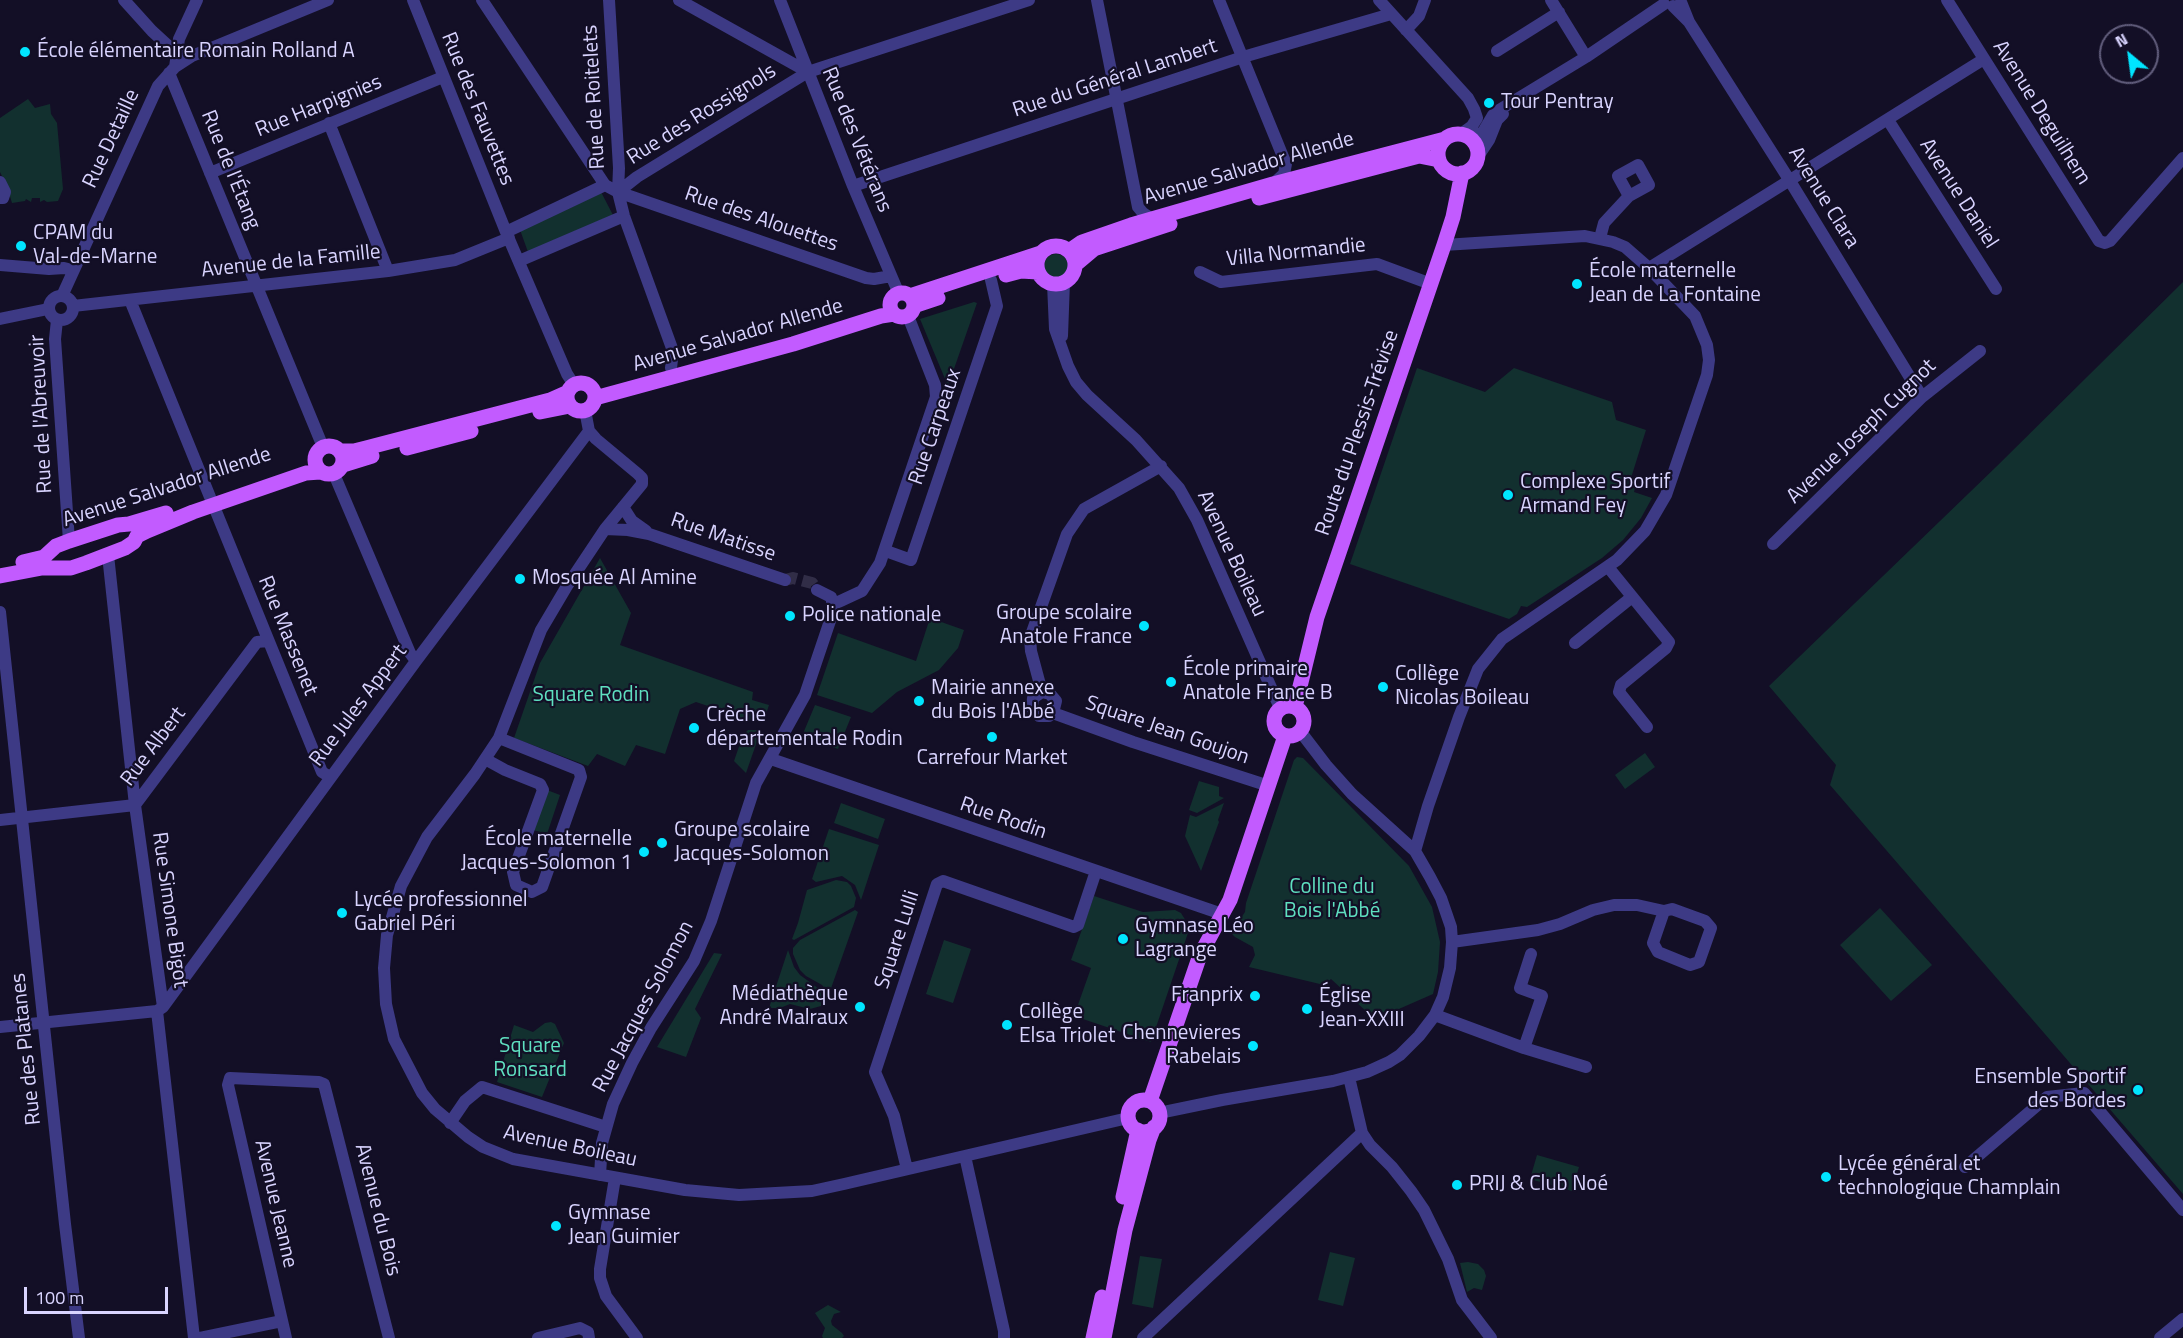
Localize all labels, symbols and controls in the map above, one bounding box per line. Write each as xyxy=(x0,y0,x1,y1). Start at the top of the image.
street label: Rue de Roitelets xyxy=(579,24,611,170)
north arrow xyxy=(2099,24,2159,84)
text: N xyxy=(2111,27,2132,53)
street label: Rue des Fauvettes xyxy=(435,29,519,189)
street label: Rue du Général Lambert xyxy=(1010,34,1220,124)
street label: Avenue Deguilhem xyxy=(1987,36,2095,190)
place label: École élémentaire Romain Rolland A xyxy=(37,39,355,65)
marker: École élémentaire Romain Rolland A xyxy=(18,45,32,59)
street label: Rue des Rossignols xyxy=(623,59,781,171)
street label: Rue des Vétérans xyxy=(815,64,897,216)
street label: Rue Harpignies xyxy=(252,70,386,144)
street label: Rue Detaille xyxy=(78,86,146,192)
place label: Tour Pentray xyxy=(1501,90,1614,116)
marker: Tour Pentray xyxy=(1482,96,1496,110)
street label: Rue de l'Étang xyxy=(195,107,265,233)
street label: Avenue Salvador Allende xyxy=(1141,127,1357,211)
street label: Avenue Daniel xyxy=(1913,134,2003,254)
street label: Avenue Clara xyxy=(1782,143,1864,253)
street label: Rue des Alouettes xyxy=(681,182,841,258)
place label: CPAM du Val-de-Marne xyxy=(33,221,157,271)
street label: Villa Normandie xyxy=(1225,233,1367,273)
marker: CPAM du Val-de-Marne xyxy=(14,239,28,253)
street label: Avenue de la Famille xyxy=(200,240,382,284)
place label: École maternelle Jean de La Fontaine xyxy=(1589,259,1761,309)
marker: École maternelle Jean de La Fontaine xyxy=(1570,277,1584,291)
street label: Avenue Salvador Allende xyxy=(630,294,846,378)
street label: Route du Plessis-Trévise xyxy=(1311,327,1405,539)
street label: Rue de l'Abreuvoir xyxy=(25,334,59,494)
street label: Avenue Joseph Cugnot xyxy=(1782,354,1942,510)
street label: Rue Carpeaux xyxy=(904,366,968,488)
street label: Avenue Salvador Allende xyxy=(60,442,274,534)
place label: Complexe Sportif Armand Fey xyxy=(1520,470,1670,520)
street label: Avenue Boileau xyxy=(1191,487,1271,621)
marker: Complexe Sportif Armand Fey xyxy=(1501,488,1515,502)
street label: Rue Matisse xyxy=(667,508,779,568)
place label: Mosquée Al Amine xyxy=(532,566,697,592)
marker: Mosquée Al Amine xyxy=(513,572,527,586)
street label: Rue Massenet xyxy=(252,573,322,699)
place label: Groupe scolaire Anatole France xyxy=(996,601,1132,651)
place label: Police nationale xyxy=(802,603,941,629)
marker: Police nationale xyxy=(783,609,797,623)
marker: Groupe scolaire Anatole France xyxy=(1137,619,1151,633)
street label: Rue Jules Appert xyxy=(305,640,413,772)
place label: École primaire Anatole France B xyxy=(1183,657,1333,707)
place label: Collège Nicolas Boileau xyxy=(1395,662,1529,712)
marker: École primaire Anatole France B xyxy=(1164,675,1178,689)
place label: Mairie annexe du Bois l'Abbé xyxy=(931,676,1054,726)
marker: Collège Nicolas Boileau xyxy=(1376,680,1390,694)
park label: Square Rodin xyxy=(532,683,650,709)
street label: Square Jean Goujon xyxy=(1082,691,1252,771)
marker: Mairie annexe du Bois l'Abbé xyxy=(912,694,926,708)
street label: Rue Albert xyxy=(116,702,192,792)
place label: Crèche départementale Rodin xyxy=(706,703,903,753)
marker: Crèche départementale Rodin xyxy=(687,721,701,735)
marker: Carrefour Market xyxy=(985,730,999,744)
place label: Carrefour Market xyxy=(917,746,1067,772)
street label: Rue Rodin xyxy=(956,792,1050,846)
place label: Groupe scolaire Jacques-Solomon xyxy=(674,818,829,868)
place label: École maternelle Jacques-Solomon 1 xyxy=(461,827,632,877)
street label: Rue Simone Bigot xyxy=(146,830,192,990)
marker: Groupe scolaire Jacques-Solomon xyxy=(655,836,669,850)
marker: École maternelle Jacques-Solomon 1 xyxy=(637,845,651,859)
park label: Colline du Bois l'Abbé xyxy=(1284,875,1380,925)
place label: Lycée professionnel Gabriel Péri xyxy=(354,888,528,938)
street label: Square Lulli xyxy=(870,888,926,992)
marker: Lycée professionnel Gabriel Péri xyxy=(335,906,349,920)
place label: Gymnase Léo Lagrange xyxy=(1135,914,1254,964)
street label: Rue Jacques Solomon xyxy=(588,917,700,1097)
marker: Gymnase Léo Lagrange xyxy=(1116,932,1130,946)
street label: Rue des Platanes xyxy=(6,972,48,1126)
place label: Médiathèque André Malraux xyxy=(719,982,848,1032)
place label: Franprix xyxy=(1171,983,1243,1009)
place label: Église Jean-XXIII xyxy=(1319,984,1405,1034)
marker: Franprix xyxy=(1248,989,1262,1003)
marker: Médiathèque André Malraux xyxy=(853,1000,867,1014)
place label: Collège Elsa Triolet xyxy=(1019,1000,1115,1050)
marker: Église Jean-XXIII xyxy=(1300,1002,1314,1016)
marker: Collège Elsa Triolet xyxy=(1000,1018,1014,1032)
place label: Chennevieres Rabelais xyxy=(1122,1021,1241,1071)
park label: Square Ronsard xyxy=(493,1034,567,1084)
marker: Chennevieres Rabelais xyxy=(1246,1039,1260,1053)
place label: Ensemble Sportif des Bordes xyxy=(1974,1065,2126,1115)
marker: Ensemble Sportif des Bordes xyxy=(2131,1083,2145,1097)
street label: Avenue Boileau xyxy=(501,1121,639,1173)
street label: Avenue Jeanne xyxy=(248,1138,302,1270)
street label: Avenue du Bois xyxy=(348,1141,406,1279)
place label: Lycée général et technologique Champlain xyxy=(1838,1152,2061,1202)
marker: Lycée général et technologique Champlain xyxy=(1819,1170,1833,1184)
place label: PRIJ & Club Noé xyxy=(1469,1172,1608,1198)
marker: PRIJ & Club Noé xyxy=(1450,1178,1464,1192)
place label: Gymnase Jean Guimier xyxy=(568,1201,680,1251)
marker: Gymnase Jean Guimier xyxy=(549,1219,563,1233)
scale bar xyxy=(27,1275,171,1313)
text: 100 m xyxy=(35,1284,84,1311)

